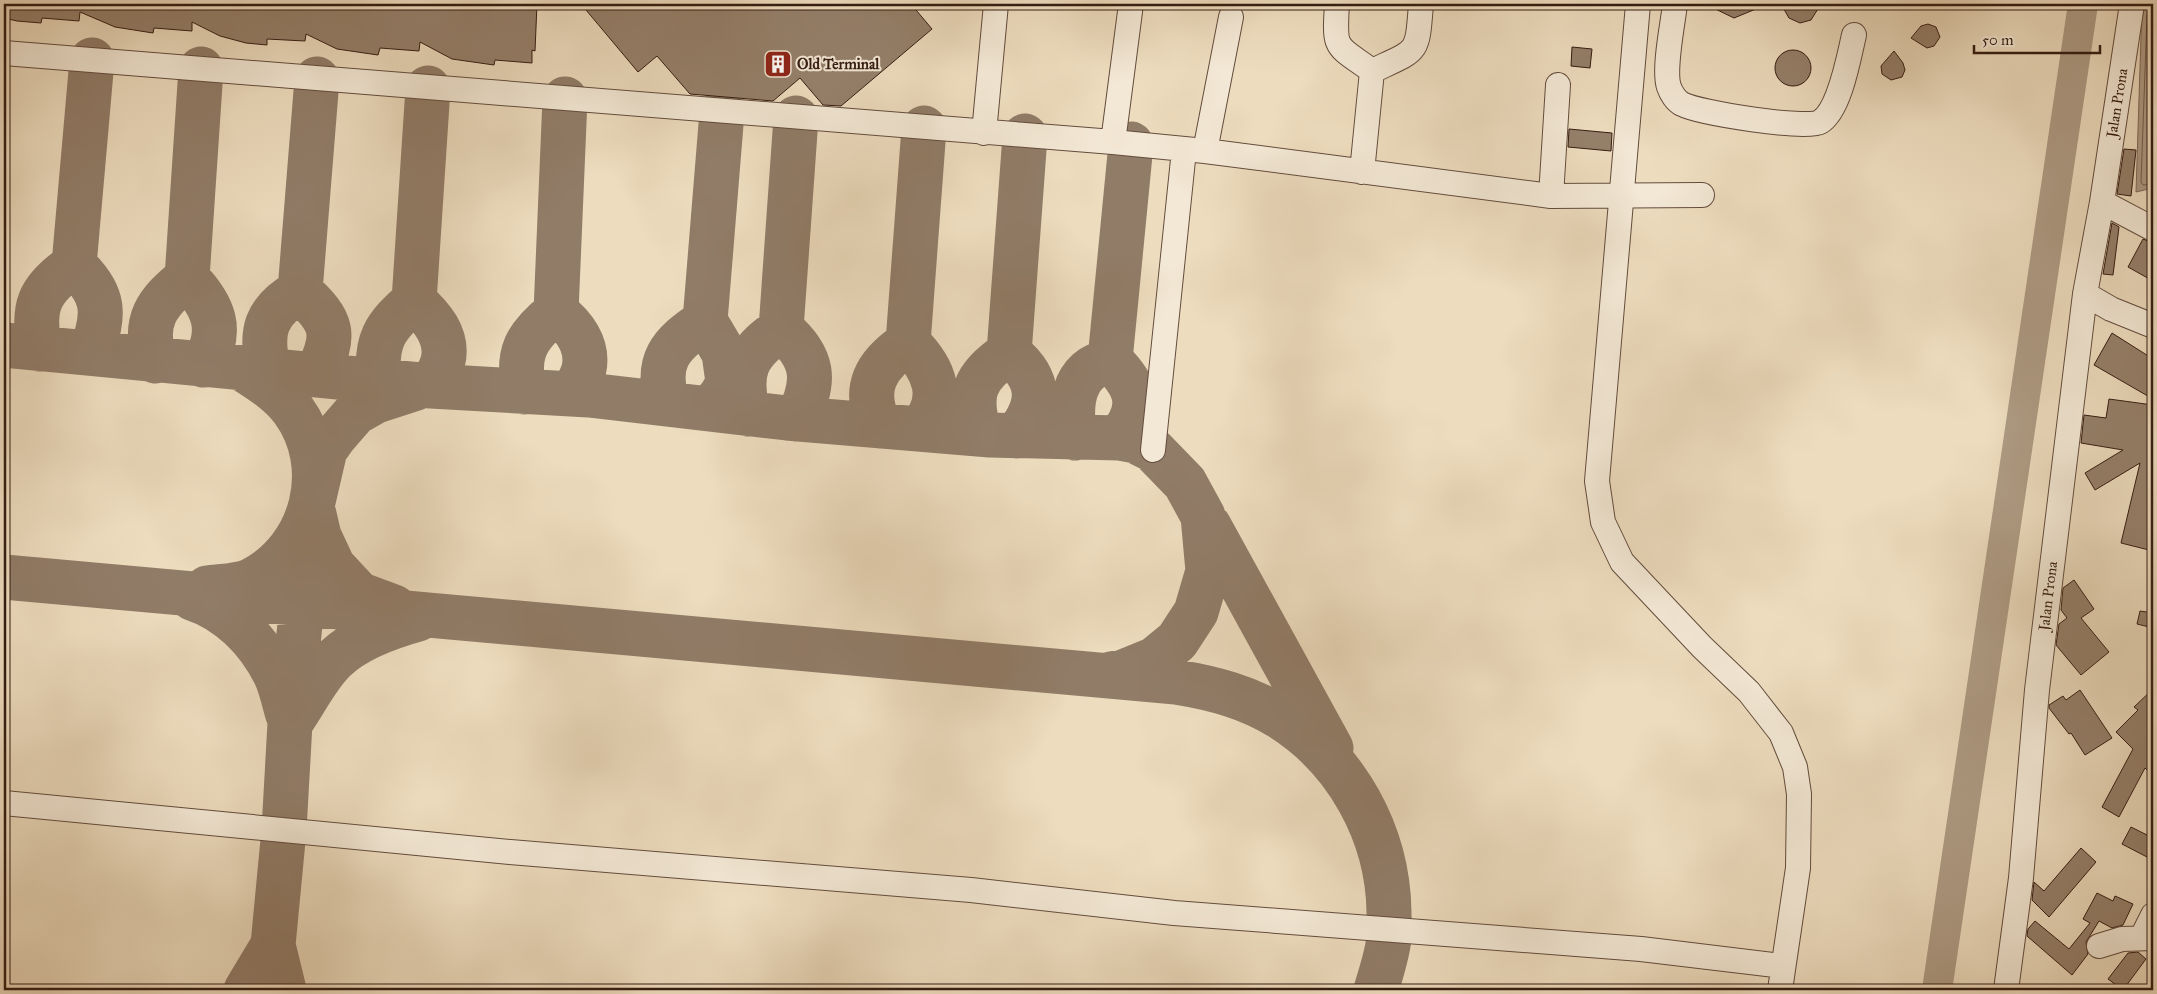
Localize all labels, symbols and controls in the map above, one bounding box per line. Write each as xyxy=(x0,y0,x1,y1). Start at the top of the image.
scale bar xyxy=(1974,22,2101,54)
text: 50 m xyxy=(1982,31,2014,49)
building icon: Old Terminal xyxy=(763,49,793,79)
place label: Old Terminal xyxy=(797,55,880,73)
street label: Jalan Prona xyxy=(2102,66,2132,141)
street label: Jalan Prona xyxy=(2035,560,2062,634)

